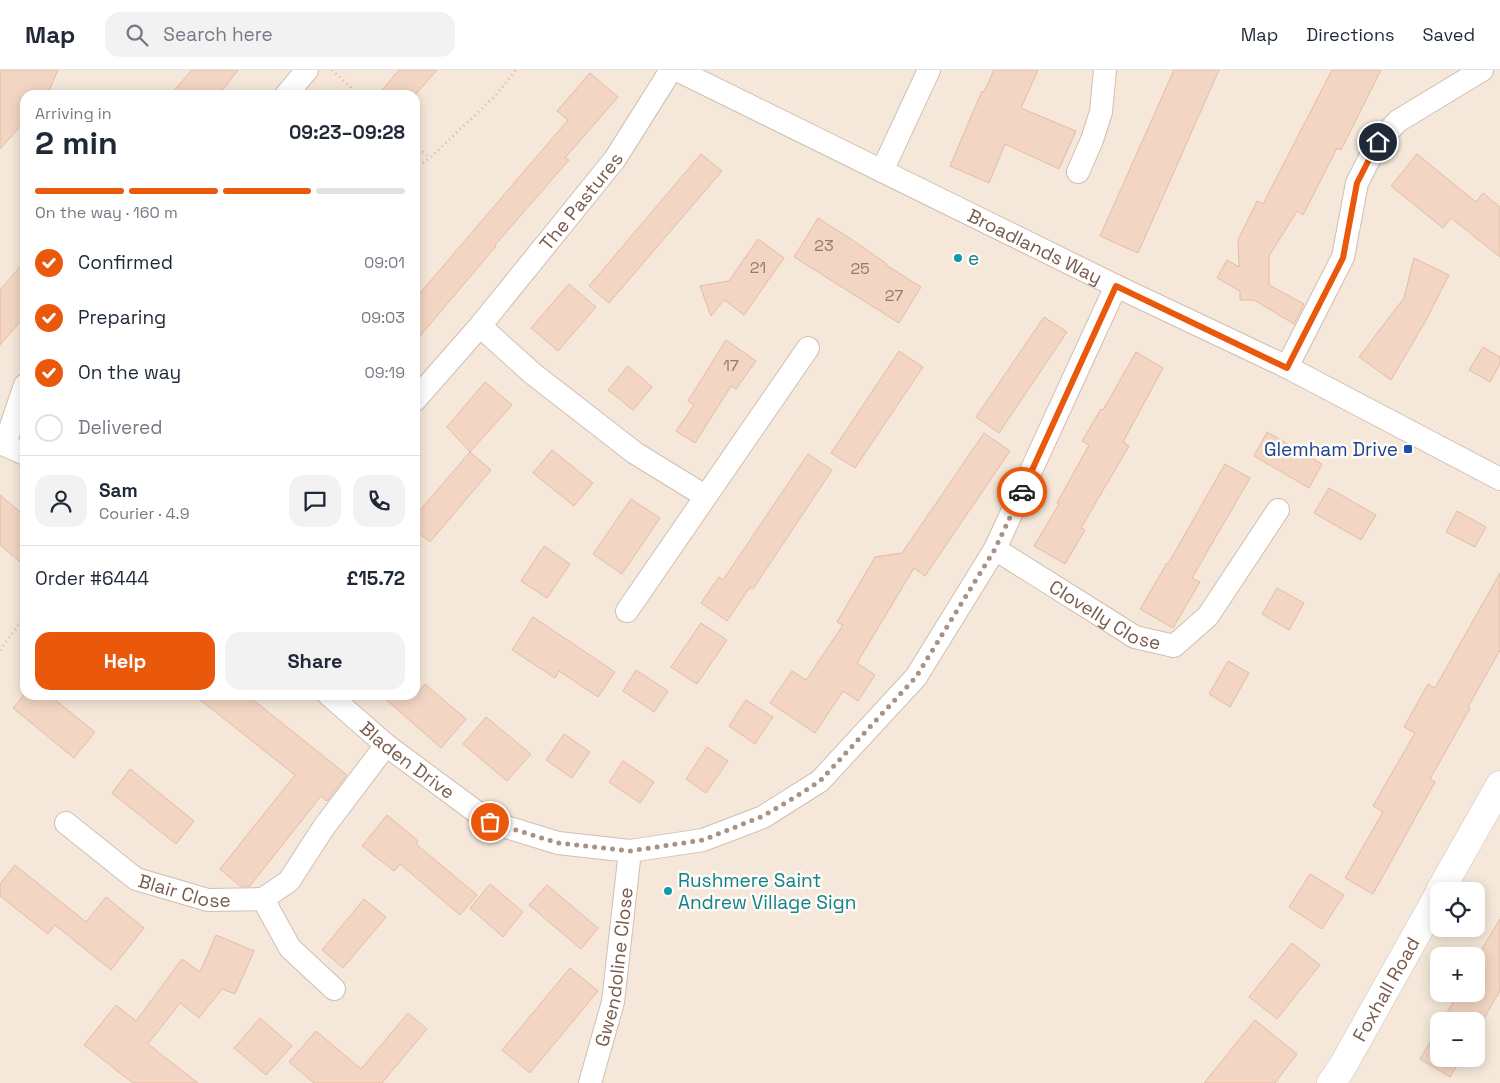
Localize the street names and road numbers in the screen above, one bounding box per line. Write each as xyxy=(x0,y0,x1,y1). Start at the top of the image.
street label: The Pastures xyxy=(534,148,629,256)
street label: Broadlands Way xyxy=(963,203,1106,290)
street label: Clovelly Close xyxy=(1044,574,1163,656)
street label: Bladen Drive xyxy=(354,716,460,805)
street label: Blair Close xyxy=(135,868,231,913)
street label: Gwendoline Close xyxy=(589,886,639,1050)
street label: Foxhall Road xyxy=(1347,932,1426,1046)

